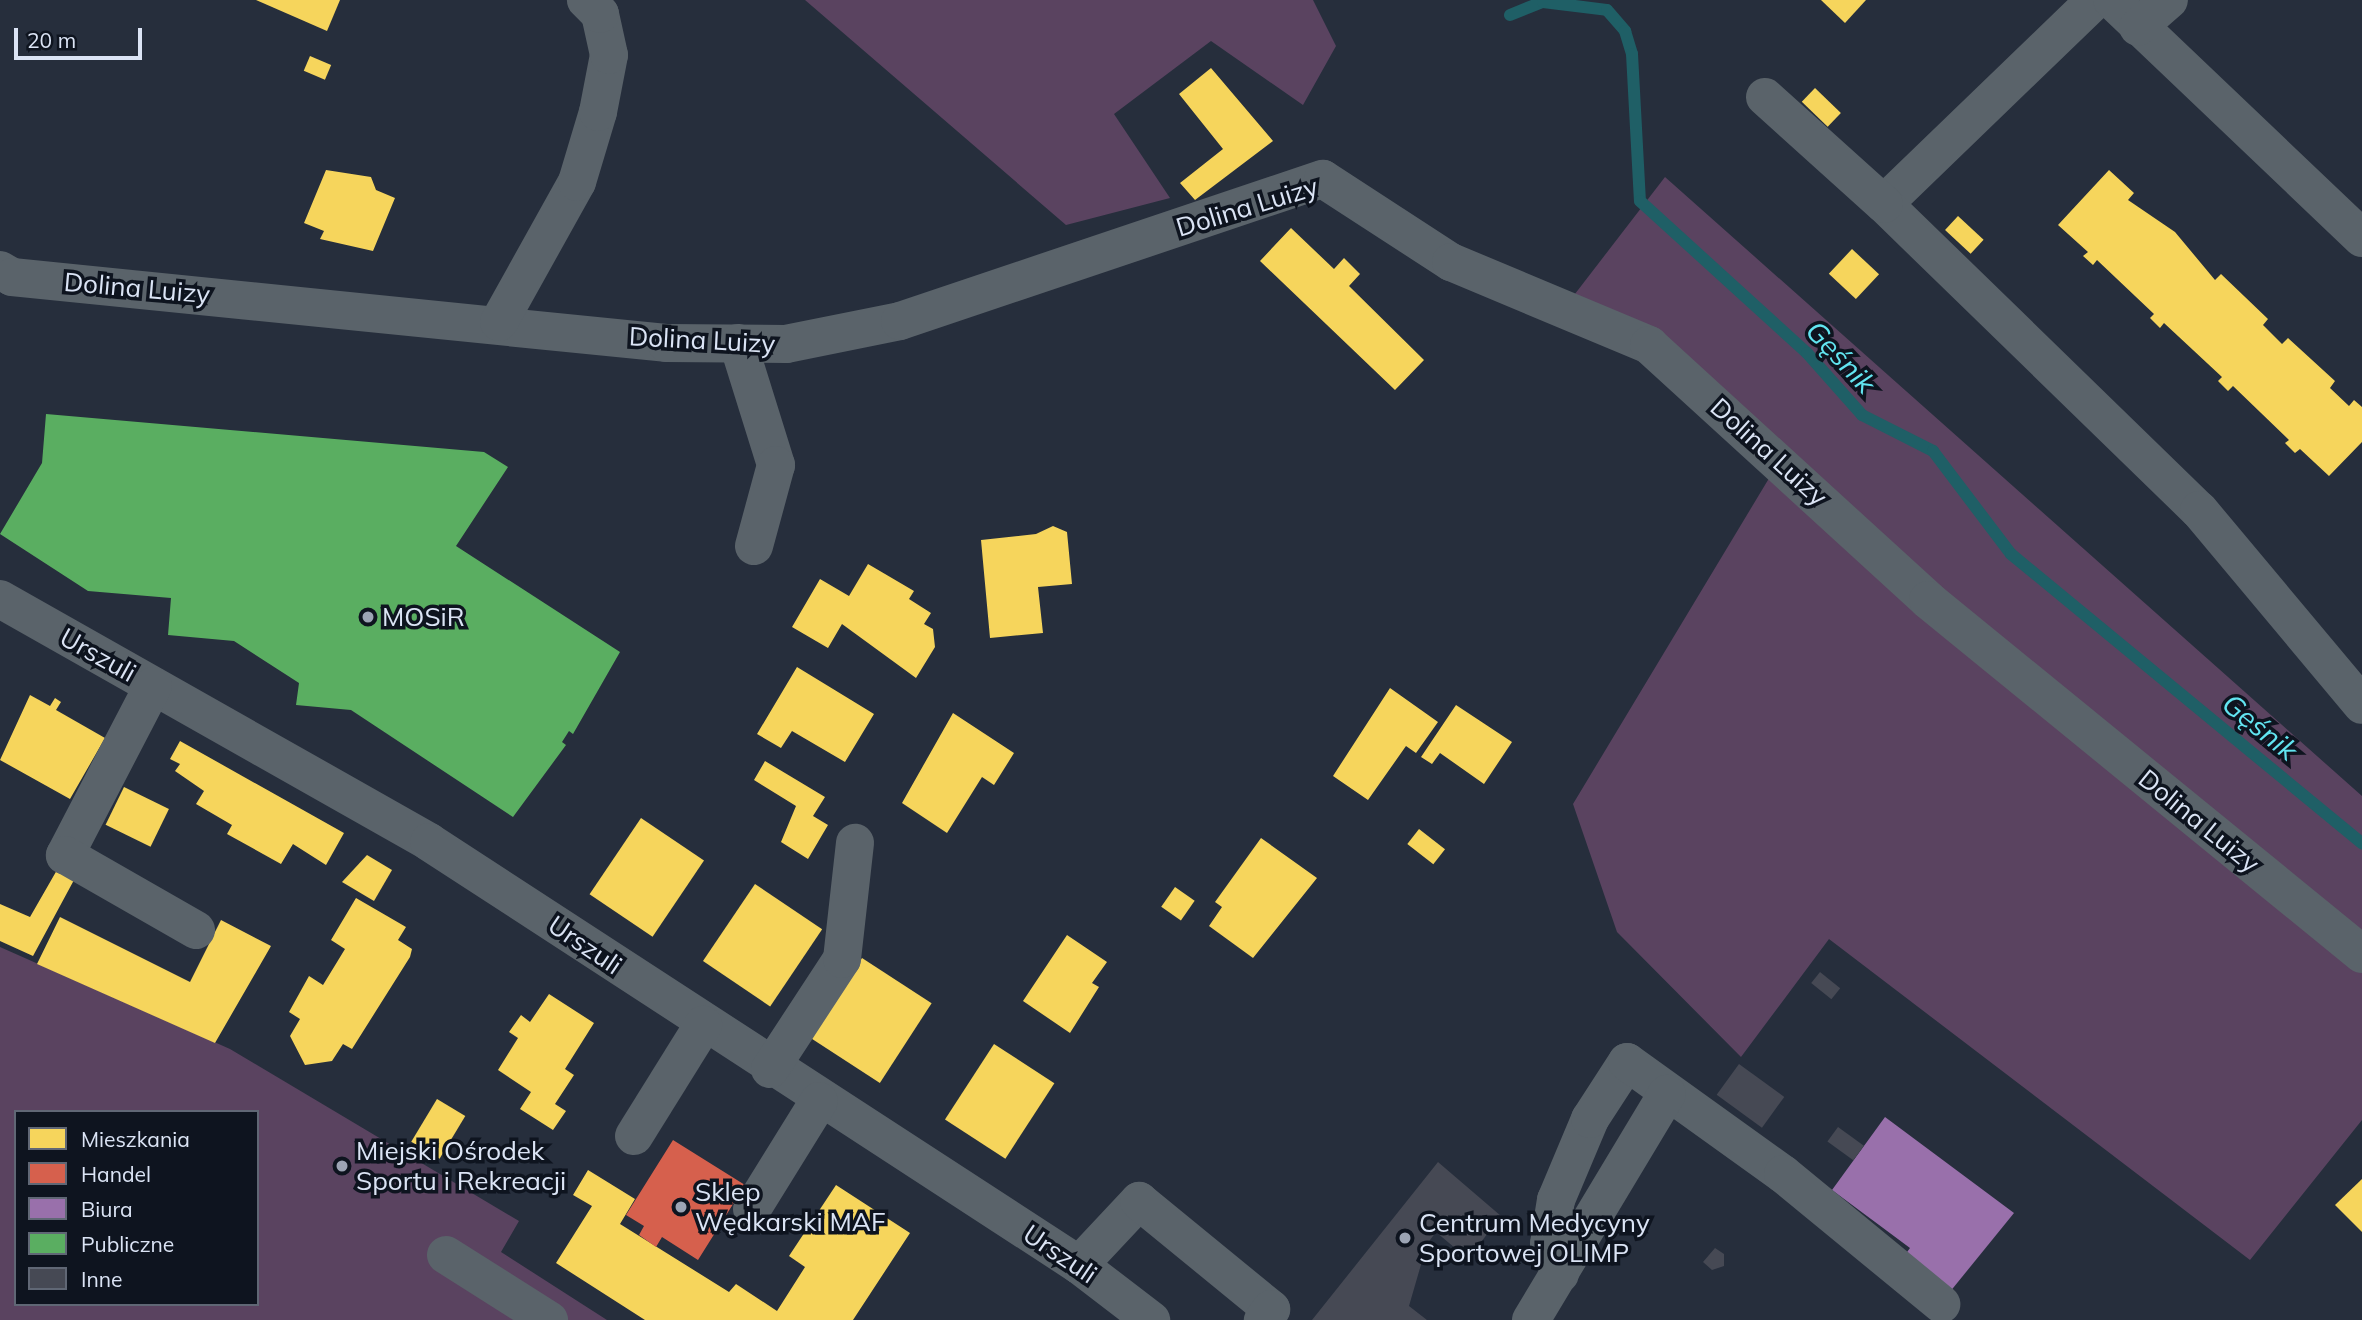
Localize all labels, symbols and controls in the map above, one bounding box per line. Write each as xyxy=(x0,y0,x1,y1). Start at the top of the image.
scale bar xyxy=(18,14,145,58)
text: 20 m xyxy=(27,27,76,53)
street label: Dolina Luizy xyxy=(1172,171,1322,243)
street label: Dolina Luizy xyxy=(63,266,211,310)
water label: Gęśnik xyxy=(1799,314,1883,400)
street label: Dolina Luizy xyxy=(628,321,776,359)
street label: Dolina Luizy xyxy=(1704,391,1834,513)
place label: MOSiR xyxy=(382,601,465,633)
marker: MOSiR xyxy=(360,609,376,625)
street label: Urszuli xyxy=(55,621,141,689)
water label: Gęśnik xyxy=(2216,687,2304,767)
street label: Dolina Luizy xyxy=(2132,763,2266,879)
street label: Urszuli xyxy=(542,909,628,981)
legend xyxy=(14,1110,259,1306)
text: Mieszkania xyxy=(81,1126,190,1152)
place label: Miejski Ośrodek Sportu i Rekreacji xyxy=(356,1135,566,1196)
marker: Miejski Ośrodek Sportu i Rekreacji xyxy=(334,1158,350,1174)
text: Handel xyxy=(81,1161,151,1187)
place label: Sklep Wędkarski MAF xyxy=(695,1176,886,1238)
text: Biura xyxy=(81,1196,133,1222)
marker: Sklep Wędkarski MAF xyxy=(673,1199,689,1215)
place label: Centrum Medycyny Sportowej OLIMP xyxy=(1419,1207,1650,1268)
street label: Urszuli xyxy=(1017,1218,1103,1290)
marker: Centrum Medycyny Sportowej OLIMP xyxy=(1397,1230,1413,1246)
text: Publiczne xyxy=(81,1231,174,1257)
text: Inne xyxy=(81,1266,122,1292)

